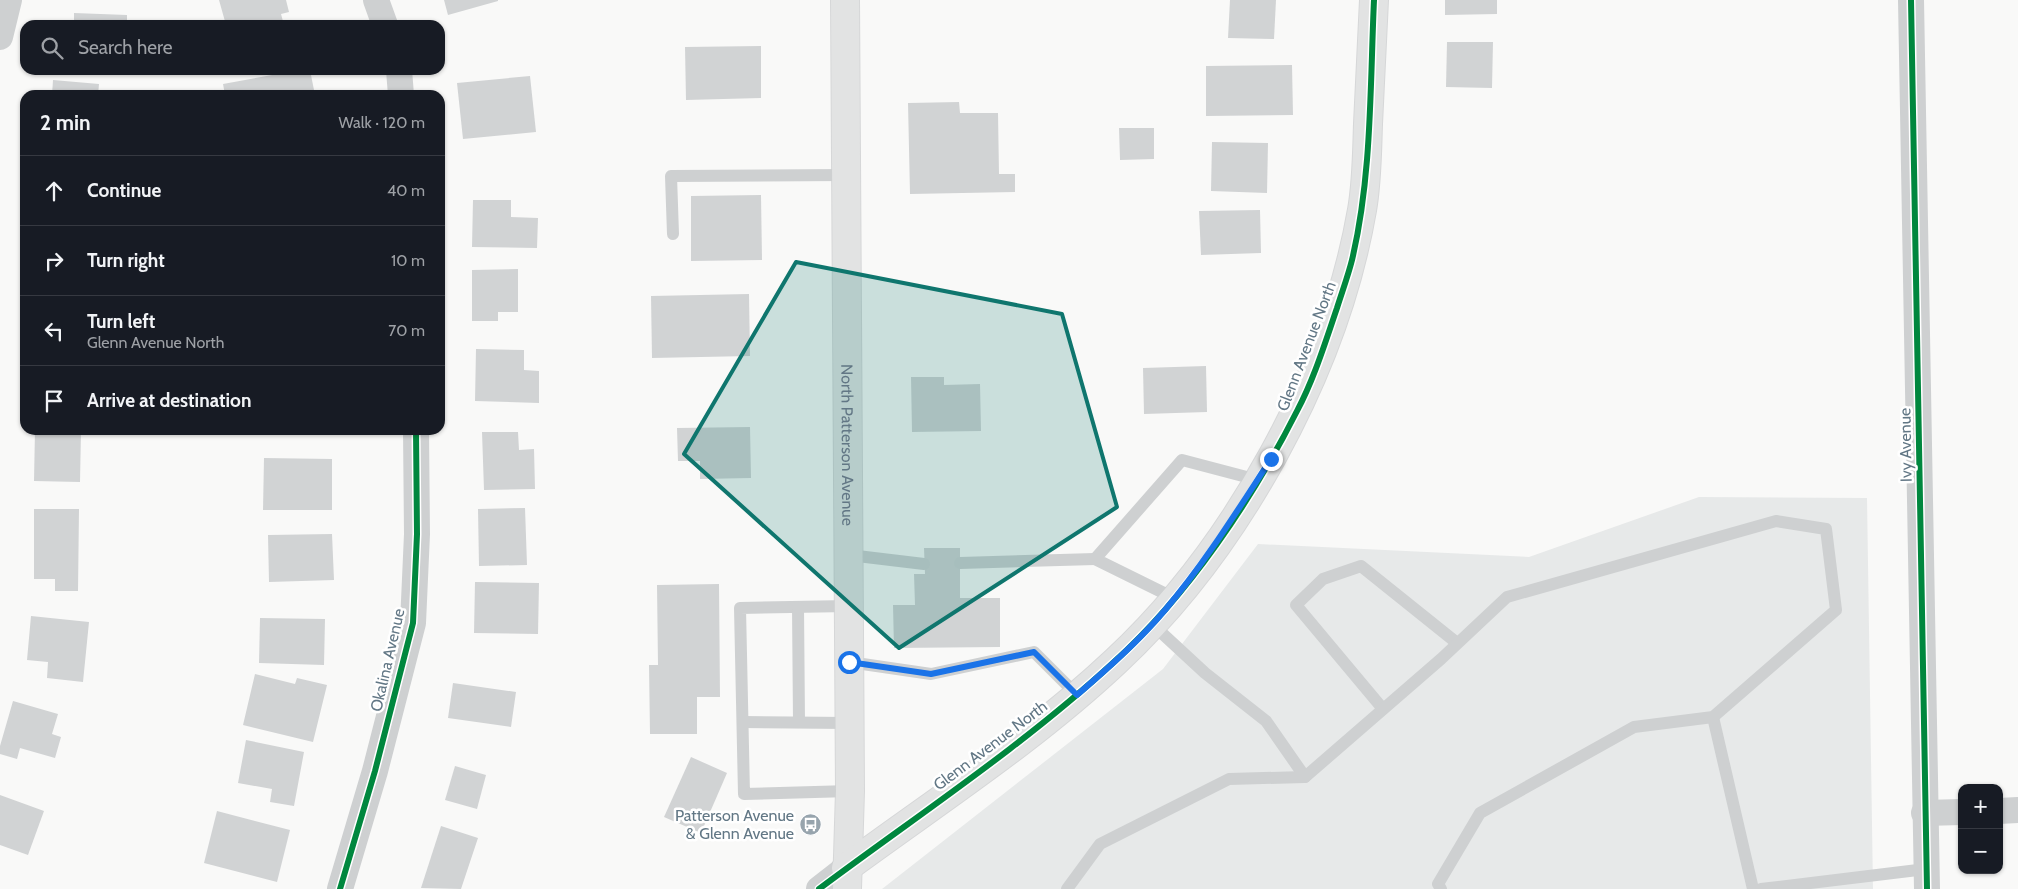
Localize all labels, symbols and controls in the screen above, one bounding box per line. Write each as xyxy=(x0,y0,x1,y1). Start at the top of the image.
search box xyxy=(20,20,445,75)
icon: search xyxy=(38,34,66,62)
text: Search here xyxy=(78,36,172,59)
text: 2 min xyxy=(40,110,91,135)
text: Walk · 120 m xyxy=(338,113,425,132)
icon: ahead xyxy=(40,177,68,205)
text: Continue xyxy=(87,179,161,202)
text: 40 m xyxy=(387,181,425,200)
icon: right xyxy=(40,247,68,275)
text: Turn right xyxy=(87,249,165,272)
text: 10 m xyxy=(391,251,425,270)
street label: Glenn Avenue North xyxy=(1273,279,1340,414)
text: Turn left xyxy=(87,310,155,333)
icon: left xyxy=(40,317,68,345)
text: 70 m xyxy=(388,321,425,340)
text: Glenn Avenue North xyxy=(87,333,224,352)
street label: North Patterson Avenue xyxy=(837,364,857,526)
icon: arrive xyxy=(40,387,68,415)
text: Arrive at destination xyxy=(87,389,251,412)
street label: Ivy Avenue xyxy=(1895,408,1916,482)
route end xyxy=(1260,448,1283,471)
street label: Okalina Avenue xyxy=(366,607,409,713)
route start xyxy=(838,651,861,674)
street label: Glenn Avenue North xyxy=(930,696,1051,794)
map controls xyxy=(1958,784,2003,874)
button: + xyxy=(1958,784,2003,829)
place label: Patterson Avenue & Glenn Avenue xyxy=(675,806,794,843)
bus stop icon: Patterson Avenue & Glenn Avenue xyxy=(798,812,822,836)
button: − xyxy=(1958,829,2003,874)

